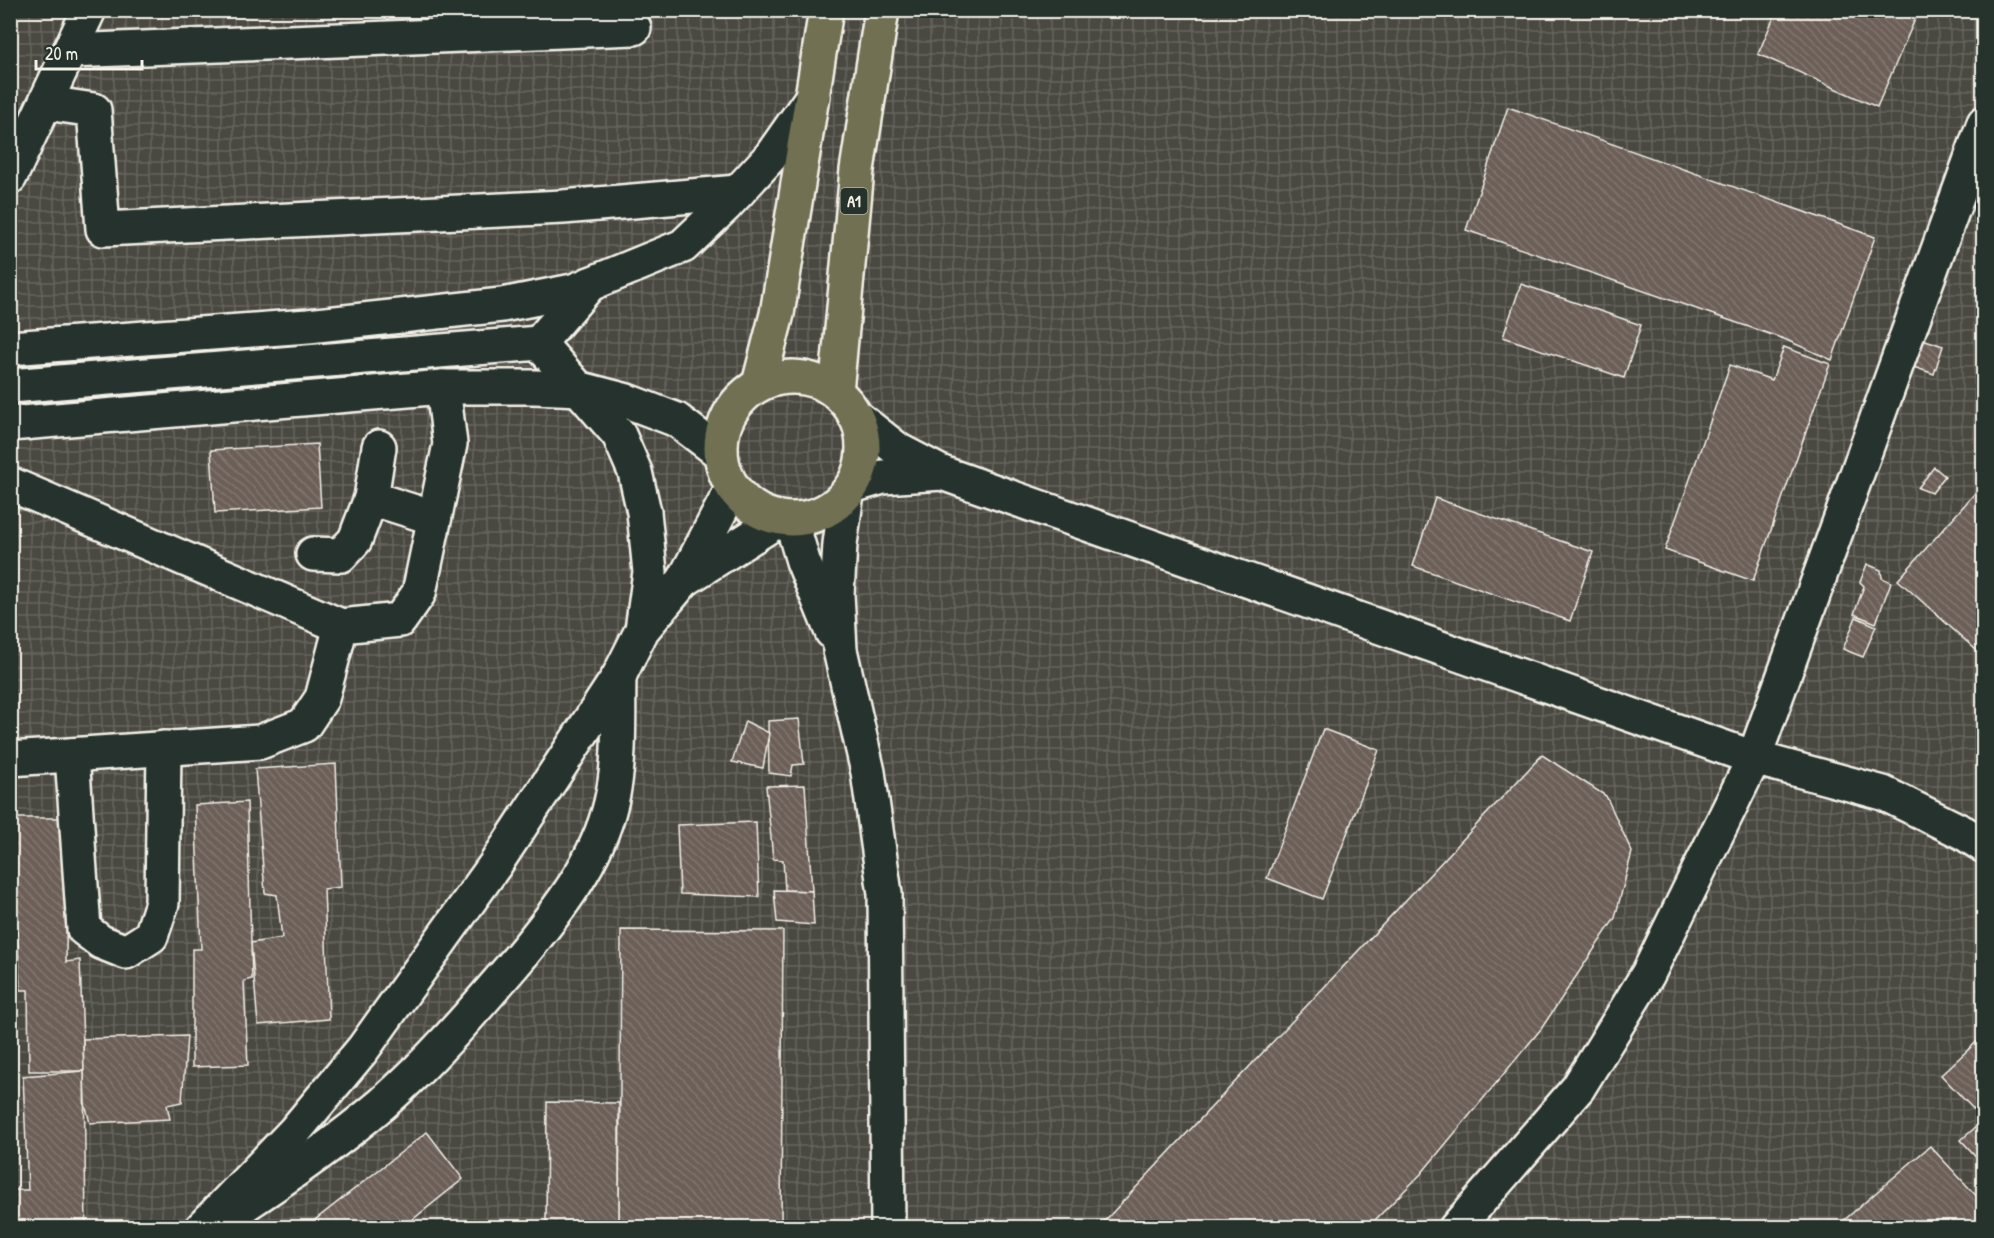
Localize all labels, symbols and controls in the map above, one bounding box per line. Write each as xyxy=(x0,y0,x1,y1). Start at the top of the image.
scale bar xyxy=(36,33,142,71)
text: 20 m xyxy=(45,41,78,66)
road number: A1 xyxy=(840,188,868,214)

